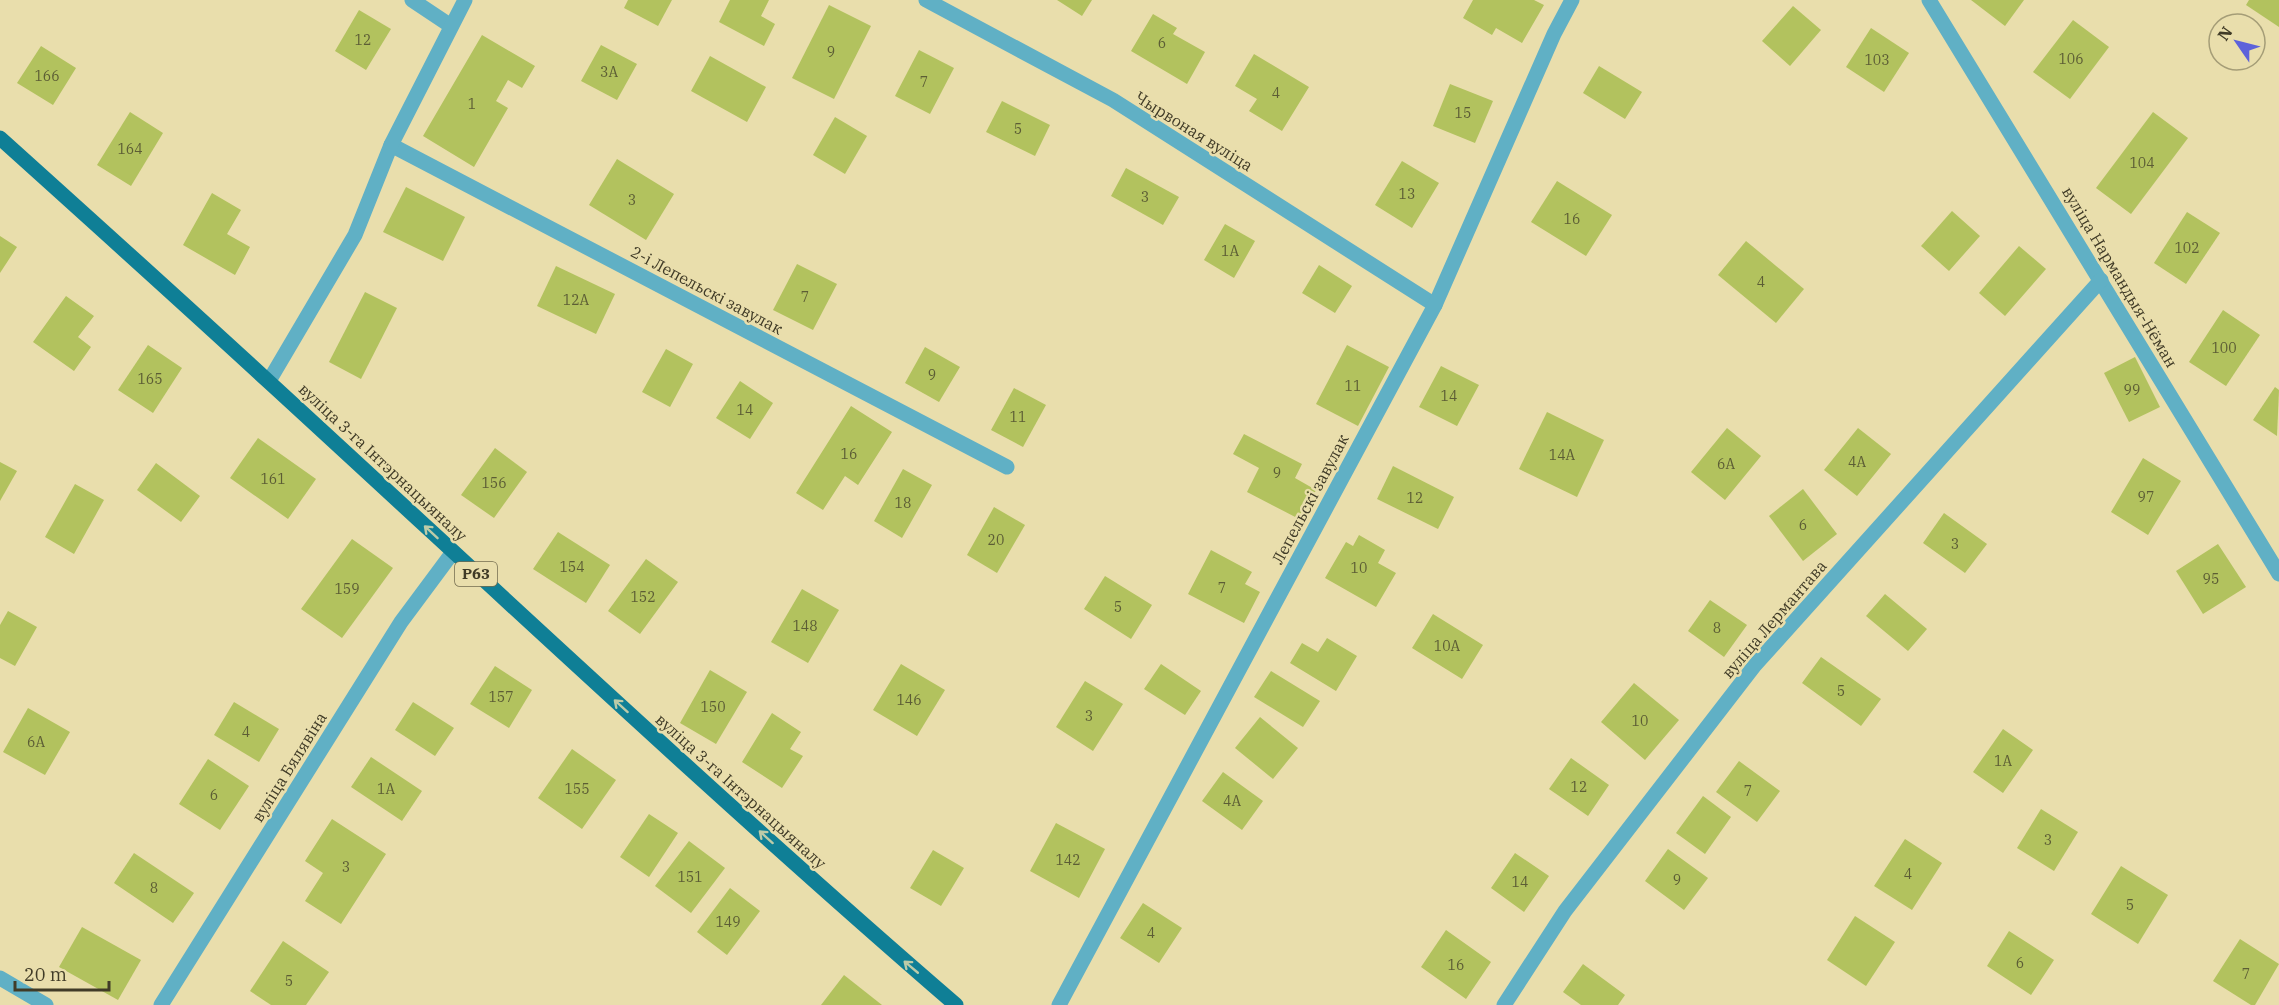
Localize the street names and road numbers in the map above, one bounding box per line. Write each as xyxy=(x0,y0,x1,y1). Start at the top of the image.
street label: Чырвоная вуліца xyxy=(1131,87,1257,175)
street label: вуліца Нармандыя-Нёман xyxy=(2058,183,2182,371)
street label: 2-і Лепельскі завулак xyxy=(628,241,787,339)
street label: вуліца 3-га Інтэрнацыяналу xyxy=(295,379,472,546)
street label: Лепельскі завулак xyxy=(1267,430,1353,568)
street label: вуліца Лермантава xyxy=(1717,556,1831,682)
road number: Р63 xyxy=(455,562,497,586)
street label: вуліца Бялявіна xyxy=(247,708,331,826)
street label: вуліца 3-га Інтэрнацыяналу xyxy=(651,709,831,873)

